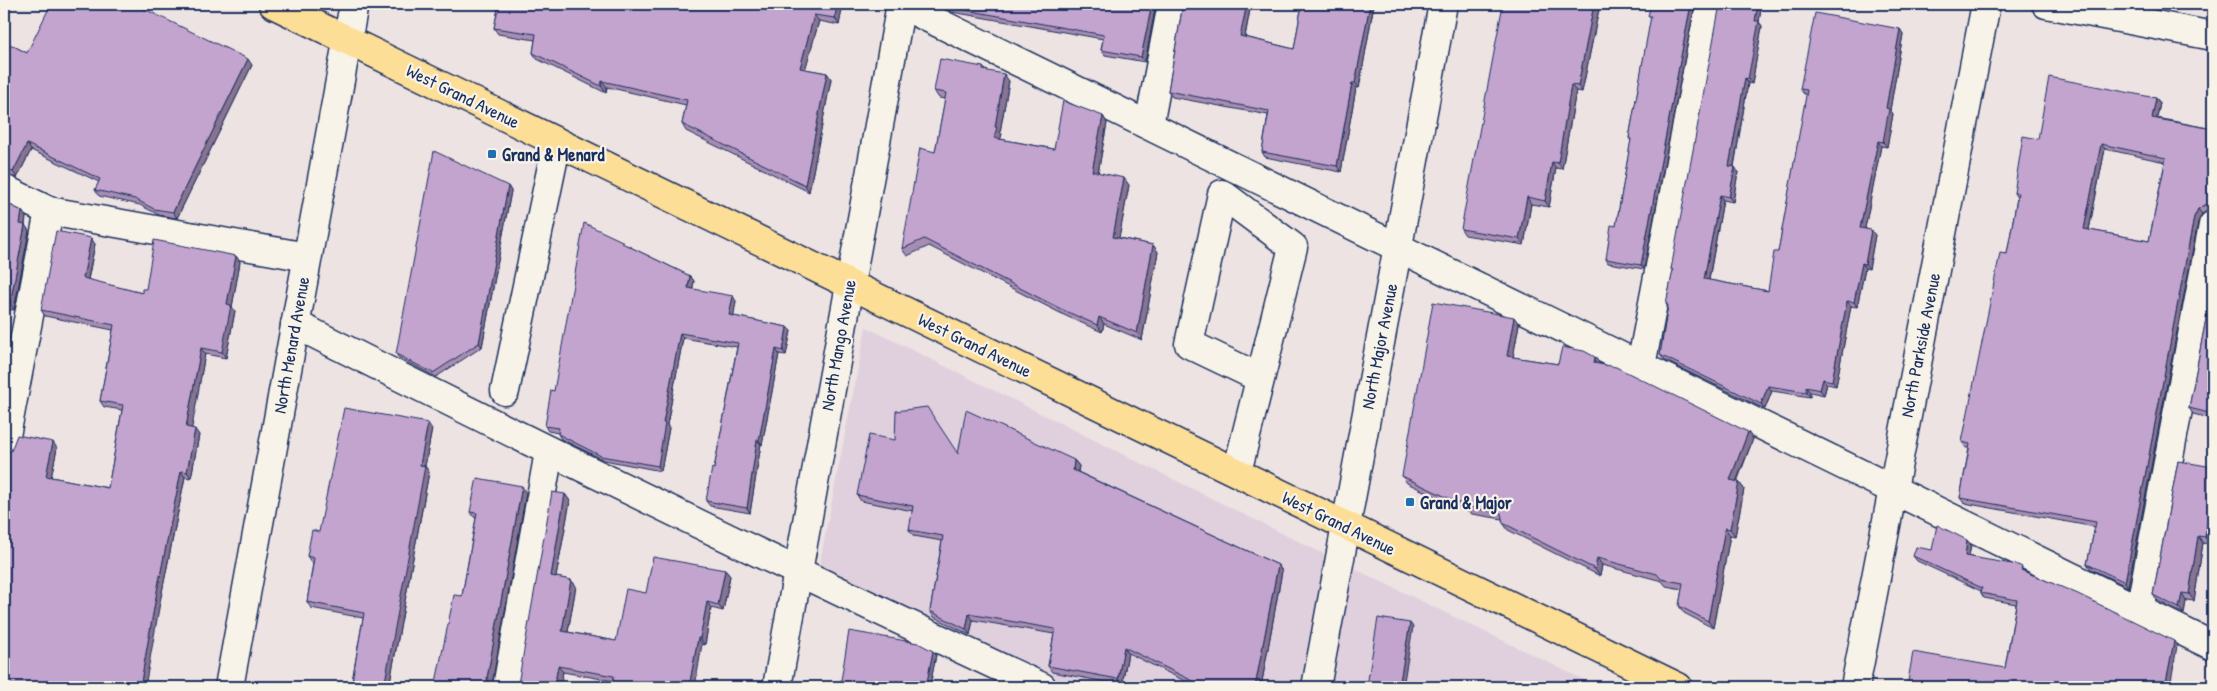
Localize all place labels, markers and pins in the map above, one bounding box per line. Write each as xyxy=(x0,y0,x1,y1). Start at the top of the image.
place label: Grand & Menard xyxy=(502,142,605,167)
marker: Grand & Menard xyxy=(486,148,498,160)
place label: Grand & Major xyxy=(1420,490,1512,515)
marker: Grand & Major xyxy=(1404,496,1416,508)

